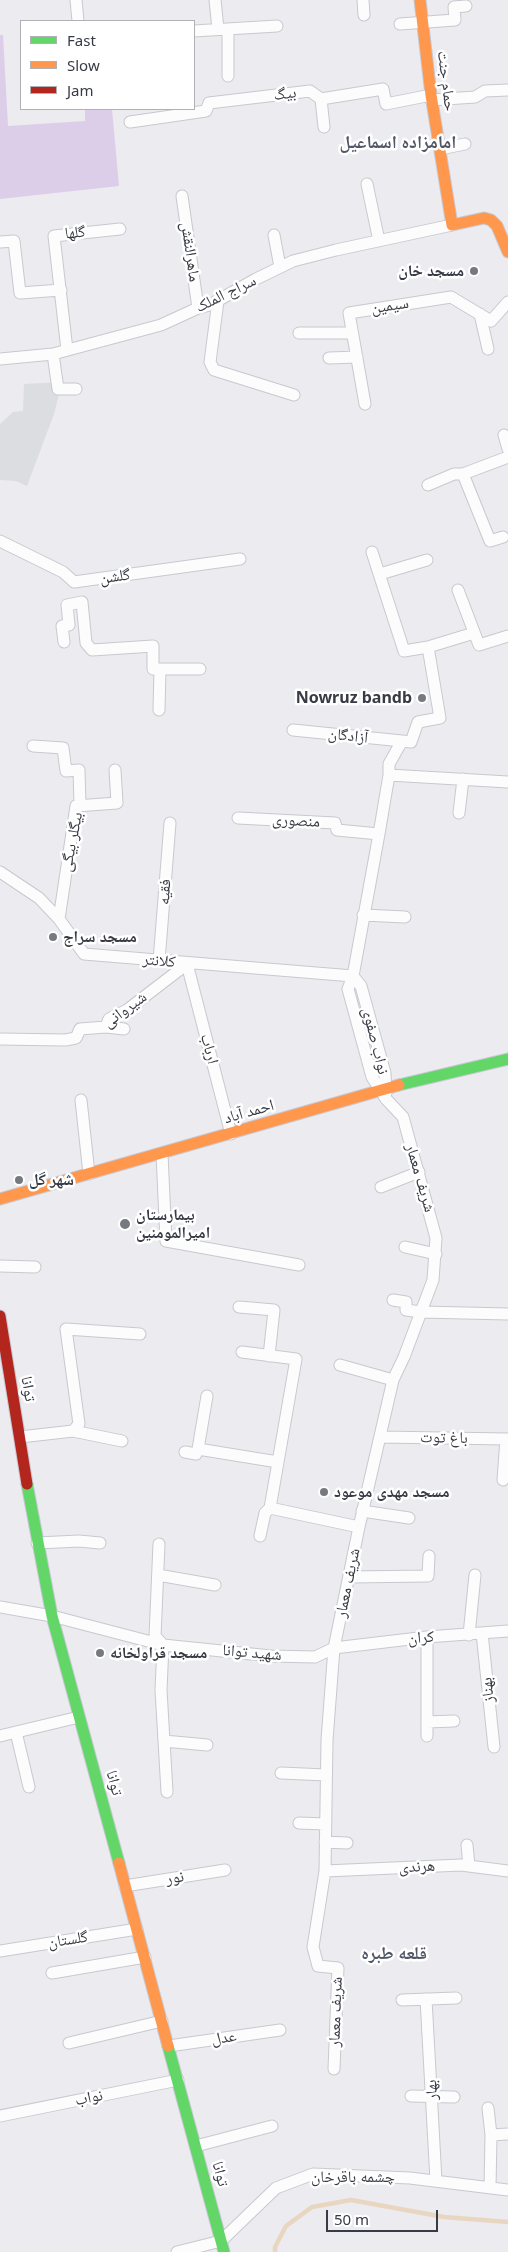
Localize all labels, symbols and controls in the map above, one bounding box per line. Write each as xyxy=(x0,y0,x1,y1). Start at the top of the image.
legend xyxy=(20,20,195,110)
text: Fast xyxy=(67,30,96,50)
street label: حمام جنت xyxy=(433,50,459,112)
text: Slow xyxy=(67,55,100,75)
text: Jam xyxy=(67,80,94,100)
street label: بیگ xyxy=(273,83,297,105)
district label: امامزاده اسماعیل xyxy=(340,132,456,154)
street label: ماهرالنقش xyxy=(176,221,204,283)
street label: گلها xyxy=(64,222,86,244)
place label: مسجد خان xyxy=(398,261,464,281)
marker: مسجد خان xyxy=(468,265,480,277)
street label: سراج الملک xyxy=(192,271,260,317)
street label: سیمین xyxy=(370,294,410,318)
street label: گلشن xyxy=(99,565,131,589)
place label: Nowruz bandb xyxy=(296,688,412,708)
marker: Nowruz bandb xyxy=(416,692,428,704)
street label: آزادگان xyxy=(327,724,369,748)
street label: بیگلر بیگی xyxy=(57,810,87,874)
street label: منصوری xyxy=(272,810,320,832)
street label: فقیه xyxy=(155,878,175,906)
place label: مسجد سراج xyxy=(63,927,137,947)
marker: مسجد سراج xyxy=(47,931,59,943)
street label: کلانتر xyxy=(142,950,176,972)
street label: شیروانی xyxy=(99,988,151,1032)
street label: نواب صفوی xyxy=(357,1006,393,1076)
street label: ارباب xyxy=(196,1032,222,1066)
street label: احمد آباد xyxy=(222,1096,276,1128)
street label: شریف معمار xyxy=(401,1141,439,1215)
place label: شهر گل xyxy=(29,1170,74,1190)
marker: شهر گل xyxy=(13,1174,25,1186)
place label: بیمارستان امیرالمومنین xyxy=(136,1205,210,1243)
marker: بیمارستان امیرالمومنین xyxy=(118,1217,132,1231)
street label: توانا xyxy=(16,1375,40,1403)
street label: باغ توت xyxy=(420,1428,468,1448)
place label: مسجد مهدی موعود xyxy=(334,1482,450,1502)
marker: مسجد مهدی موعود xyxy=(318,1486,330,1498)
street label: شریف معمار xyxy=(331,1547,365,1619)
street label: کران xyxy=(407,1627,435,1649)
street label: شهید توانا xyxy=(222,1641,282,1665)
place label: مسجد قراولخانه xyxy=(110,1643,207,1663)
marker: مسجد قراولخانه xyxy=(94,1647,106,1659)
street label: بهناز xyxy=(477,1676,499,1704)
street label: توانا xyxy=(101,1768,127,1798)
street label: هرندی xyxy=(398,1856,436,1878)
street label: نور xyxy=(165,1867,185,1889)
street label: گلستان xyxy=(47,1927,89,1953)
district label: قلعه طبره xyxy=(361,1943,427,1965)
street label: شریف معمار xyxy=(325,1976,347,2048)
street label: عدل xyxy=(210,2027,238,2049)
street label: بهار xyxy=(422,2079,442,2101)
street label: نواب xyxy=(73,2086,105,2110)
street label: توانا xyxy=(207,2159,233,2189)
street label: چشمه باقرخان xyxy=(311,2167,395,2187)
scale bar xyxy=(328,2200,440,2232)
text: 50 m xyxy=(334,2209,369,2229)

